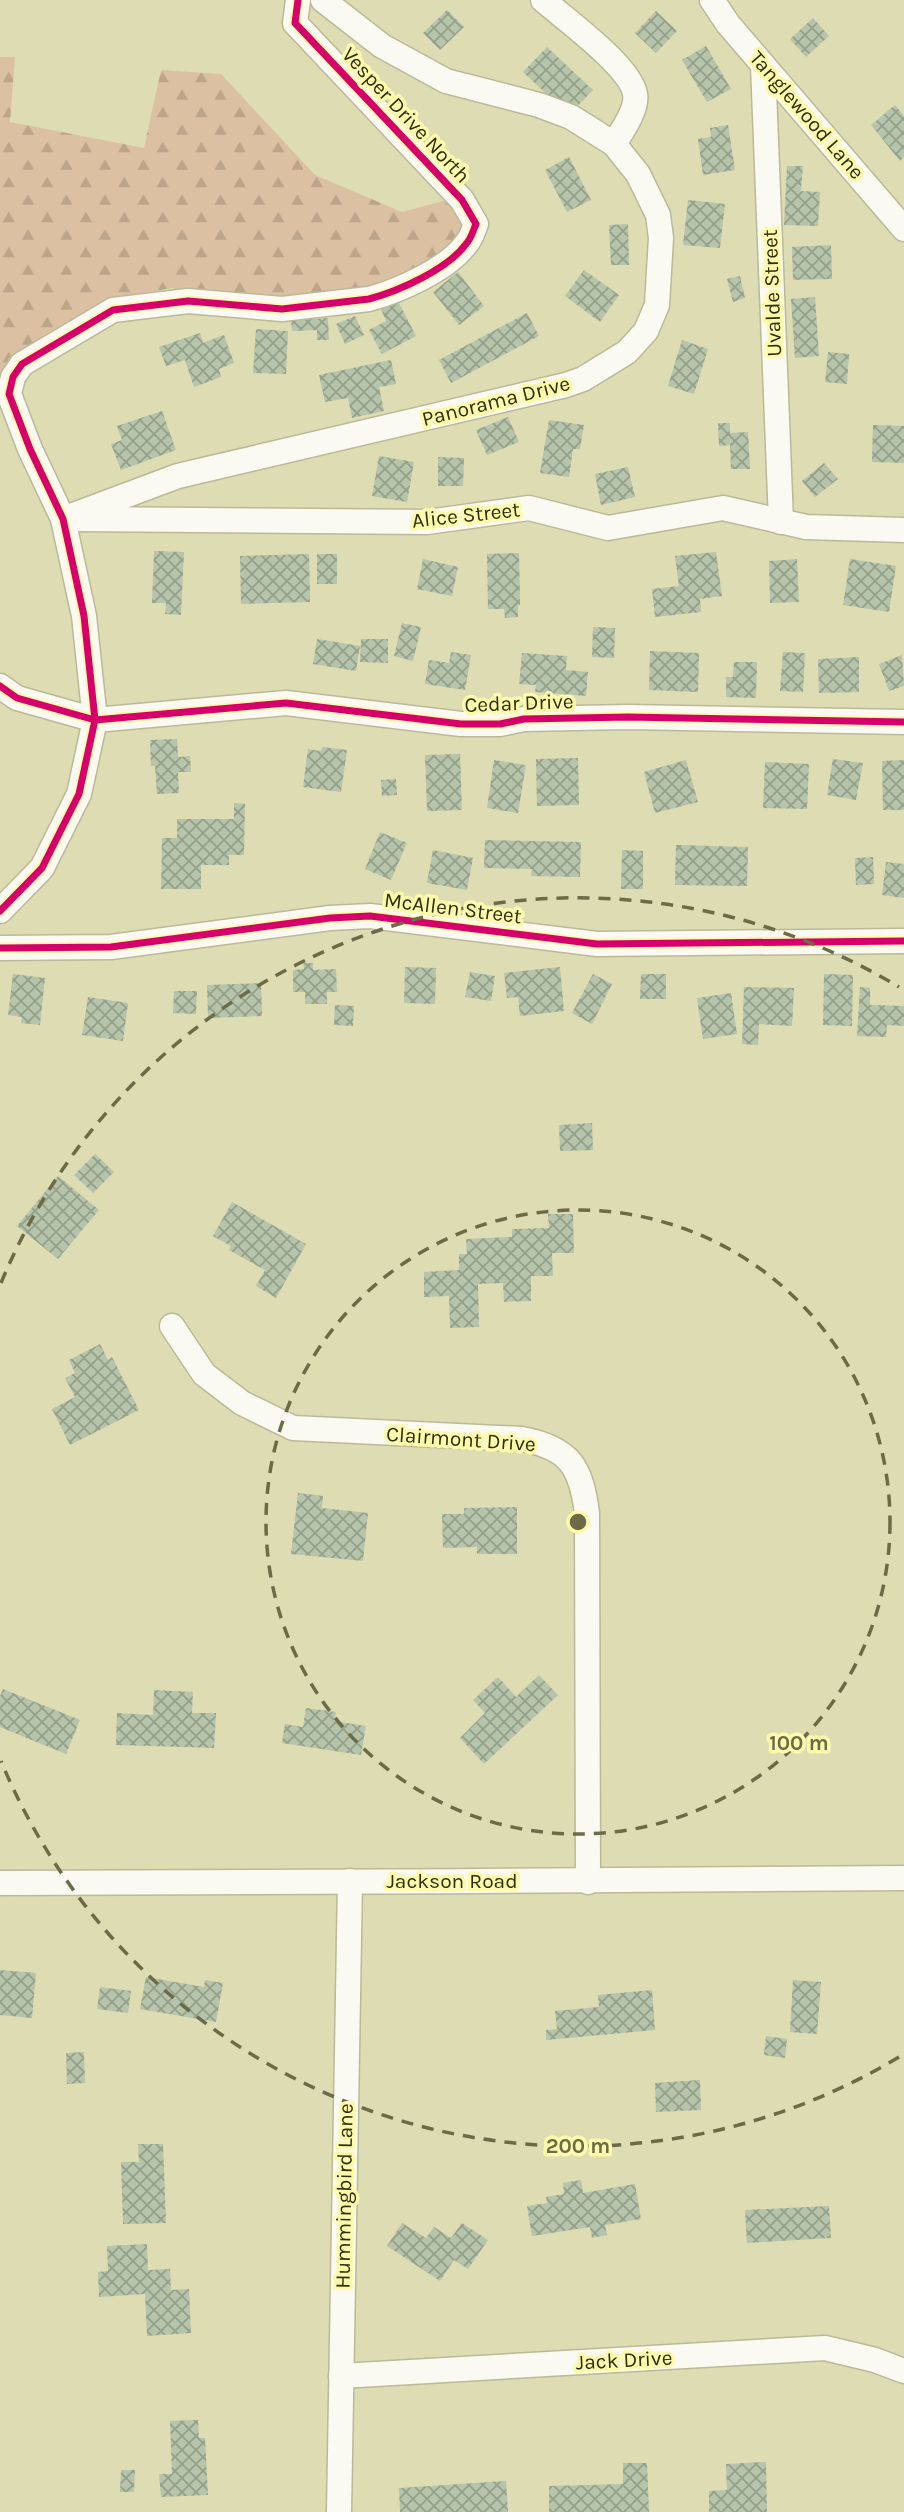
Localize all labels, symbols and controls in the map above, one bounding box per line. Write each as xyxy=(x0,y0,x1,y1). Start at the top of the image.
street label: Vesper Drive North xyxy=(337,42,475,188)
street label: Tanglewood Lane xyxy=(745,46,869,184)
street label: Uvalde Street xyxy=(758,229,786,357)
street label: Panorama Drive xyxy=(419,371,573,431)
street label: Alice Street xyxy=(411,497,521,533)
street label: Cedar Drive xyxy=(464,689,574,717)
street label: McAllen Street xyxy=(383,888,523,928)
street label: Clairmont Drive xyxy=(385,1422,537,1456)
centre of rings xyxy=(566,1510,590,1534)
text: 100 m xyxy=(769,1731,829,1755)
street label: Jackson Road xyxy=(386,1869,518,1893)
street label: Hummingbird Lane xyxy=(330,2103,358,2289)
text: 200 m xyxy=(546,2134,610,2158)
street label: Jack Drive xyxy=(575,2345,673,2375)

